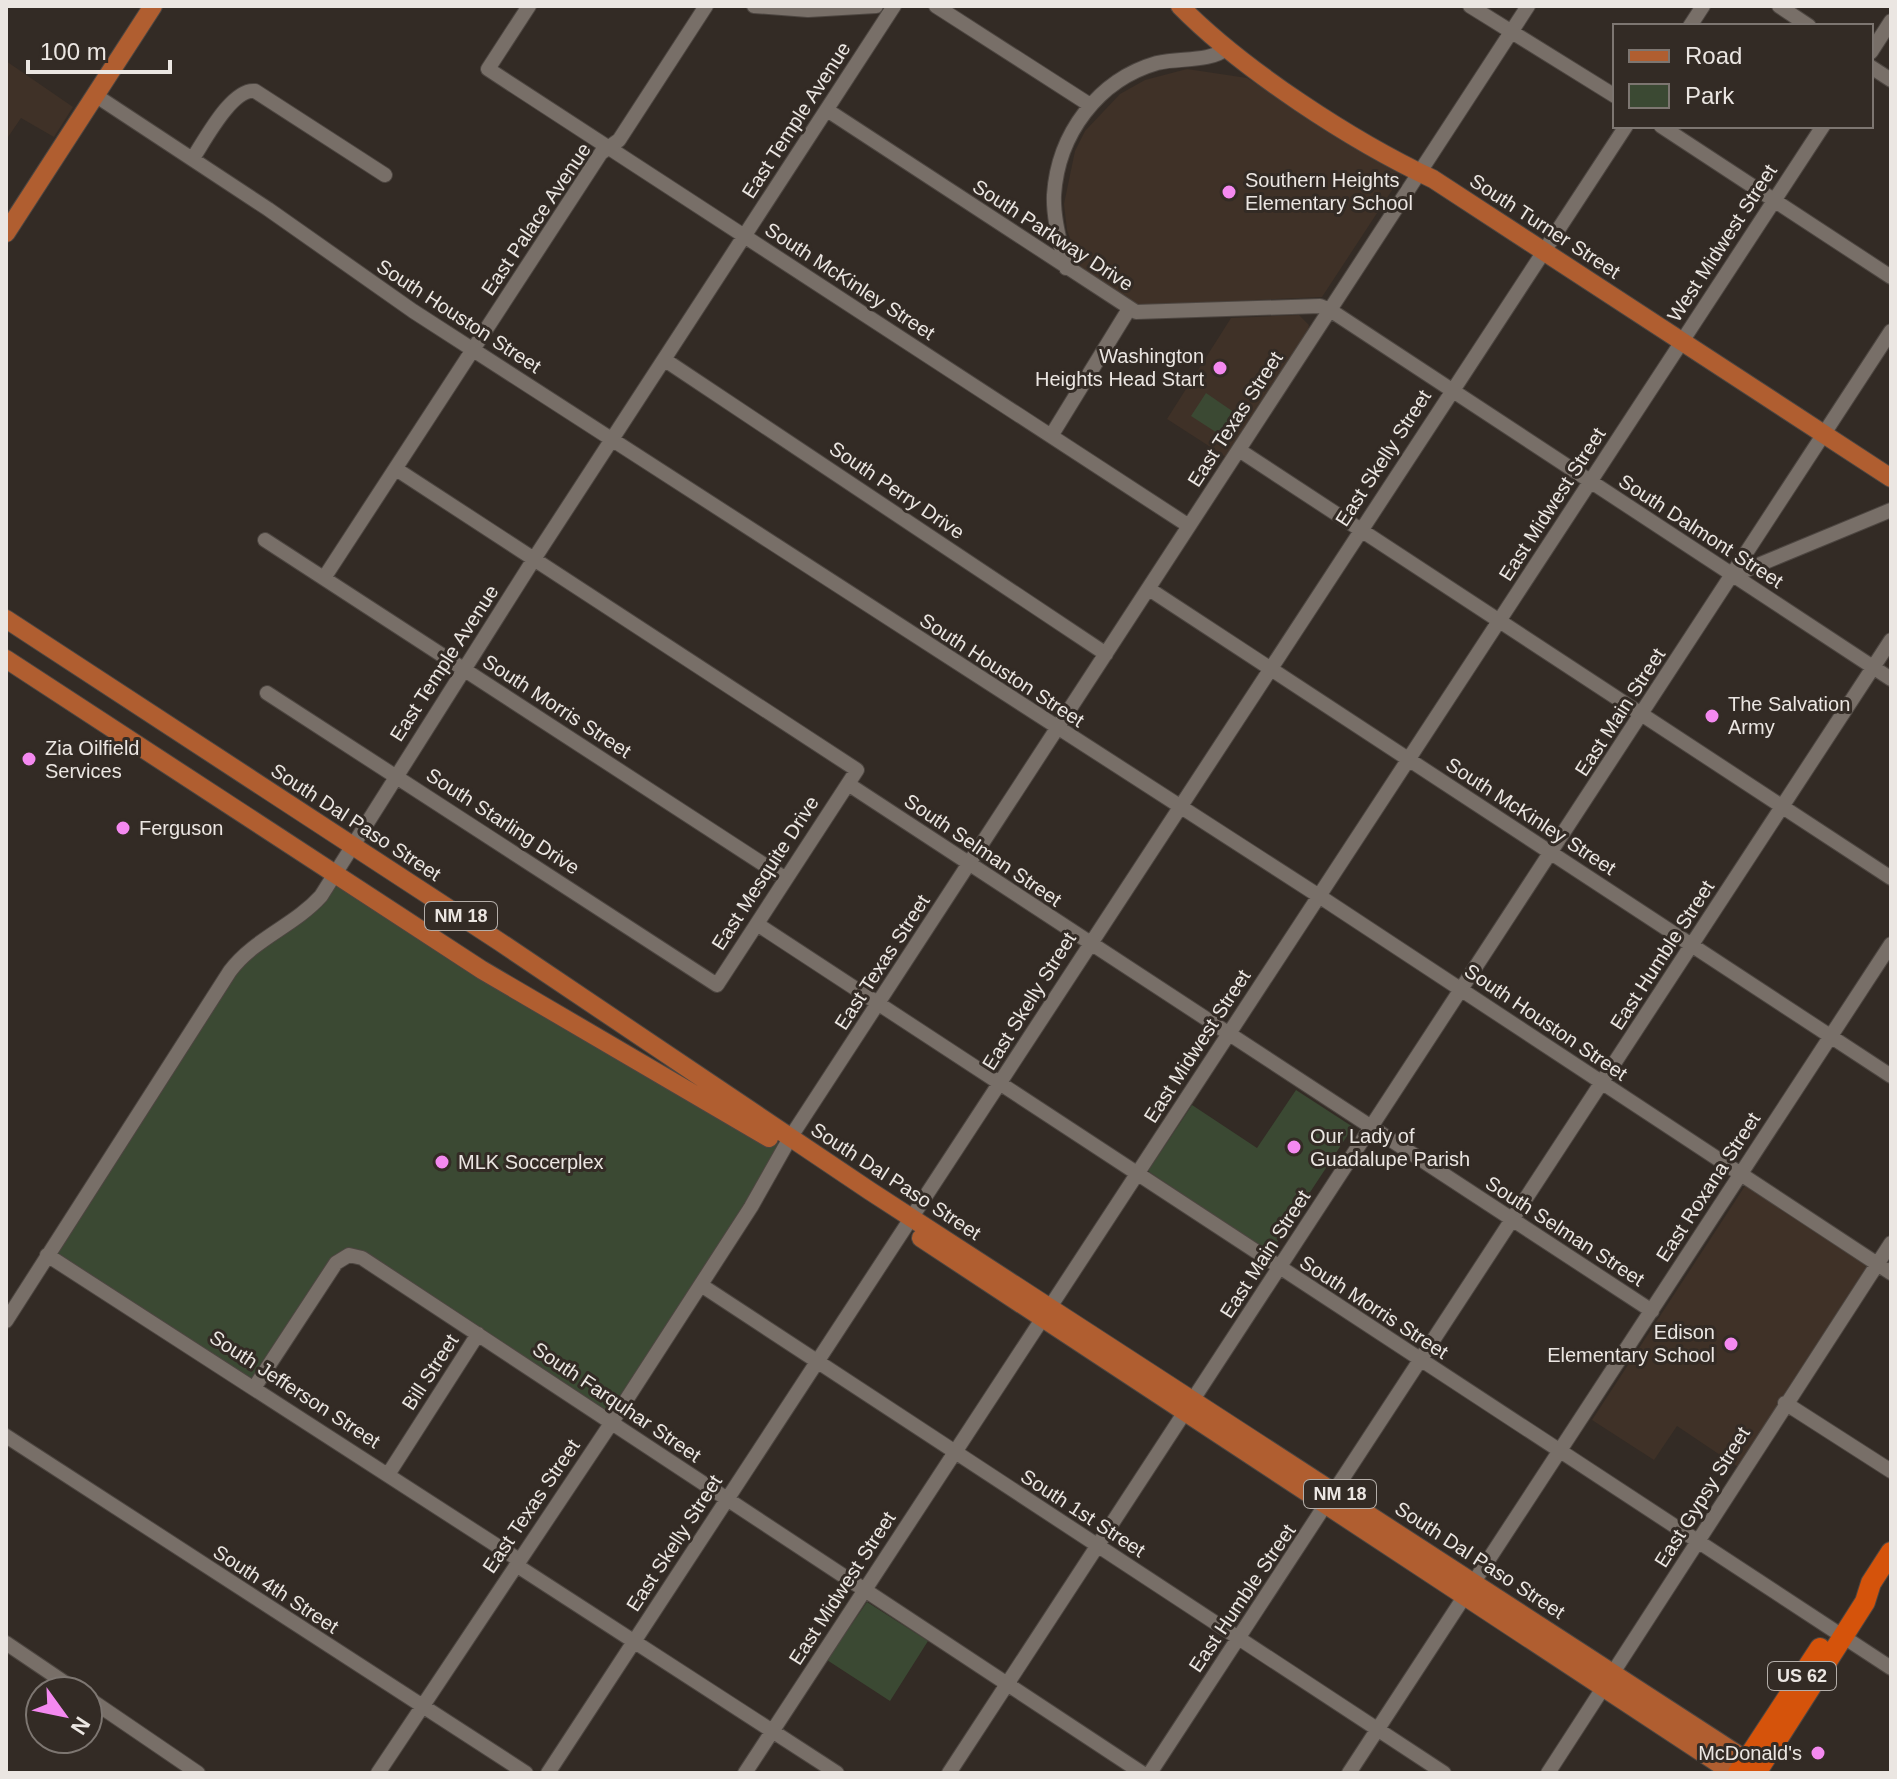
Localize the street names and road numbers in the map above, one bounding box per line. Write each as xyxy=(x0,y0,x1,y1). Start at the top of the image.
street label: East Temple Avenue xyxy=(737,38,855,202)
street label: East Palace Avenue xyxy=(477,139,595,299)
street label: West Midwest Street xyxy=(1663,160,1781,326)
street label: South Turner Street xyxy=(1466,169,1625,283)
street label: South Parkway Drive xyxy=(969,175,1137,295)
street label: South McKinley Street xyxy=(761,218,939,344)
street label: South Houston Street xyxy=(373,255,546,378)
street label: East Texas Street xyxy=(1183,347,1287,491)
street label: East Skelly Street xyxy=(1331,385,1435,530)
street label: East Midwest Street xyxy=(1494,423,1610,585)
street label: South Perry Drive xyxy=(825,437,969,543)
street label: South Dalmont Street xyxy=(1615,470,1788,593)
street label: East Temple Avenue xyxy=(385,581,503,745)
street label: South Houston Street xyxy=(916,609,1089,732)
street label: East Main Street xyxy=(1571,644,1670,780)
street label: South Morris Street xyxy=(479,650,636,762)
street label: South McKinley Street xyxy=(1442,753,1620,879)
street label: South Dal Paso Street xyxy=(267,759,445,885)
street label: South Starling Drive xyxy=(422,763,584,879)
street label: South Selman Street xyxy=(900,789,1066,911)
street label: East Mesquite Drive xyxy=(707,792,823,954)
street label: East Humble Street xyxy=(1606,876,1719,1034)
street label: East Texas Street xyxy=(830,890,934,1034)
road number: NM 18 xyxy=(425,902,497,930)
street label: East Skelly Street xyxy=(978,928,1080,1074)
street label: South Houston Street xyxy=(1461,959,1632,1085)
street label: East Midwest Street xyxy=(1139,965,1255,1127)
street label: East Roxana Street xyxy=(1652,1108,1765,1266)
street label: South Dal Paso Street xyxy=(807,1118,985,1244)
street label: South Selman Street xyxy=(1482,1172,1649,1291)
street label: East Main Street xyxy=(1216,1186,1315,1322)
street label: South Morris Street xyxy=(1296,1251,1453,1363)
street label: South Jefferson Street xyxy=(206,1326,385,1453)
street label: Bill Street xyxy=(397,1330,463,1414)
street label: South Farquhar Street xyxy=(529,1338,706,1467)
street label: East Gypsy Street xyxy=(1650,1422,1754,1571)
street label: East Texas Street xyxy=(478,1435,584,1577)
street label: South 1st Street xyxy=(1017,1465,1150,1562)
street label: East Skelly Street xyxy=(622,1470,726,1615)
road number: NM 18 xyxy=(1304,1480,1376,1508)
street label: South Dal Paso Street xyxy=(1391,1497,1569,1623)
street label: East Midwest Street xyxy=(784,1507,900,1669)
street label: East Humble Street xyxy=(1184,1520,1300,1676)
street label: South 4th Street xyxy=(209,1540,343,1638)
road number: US 62 xyxy=(1768,1662,1836,1690)

